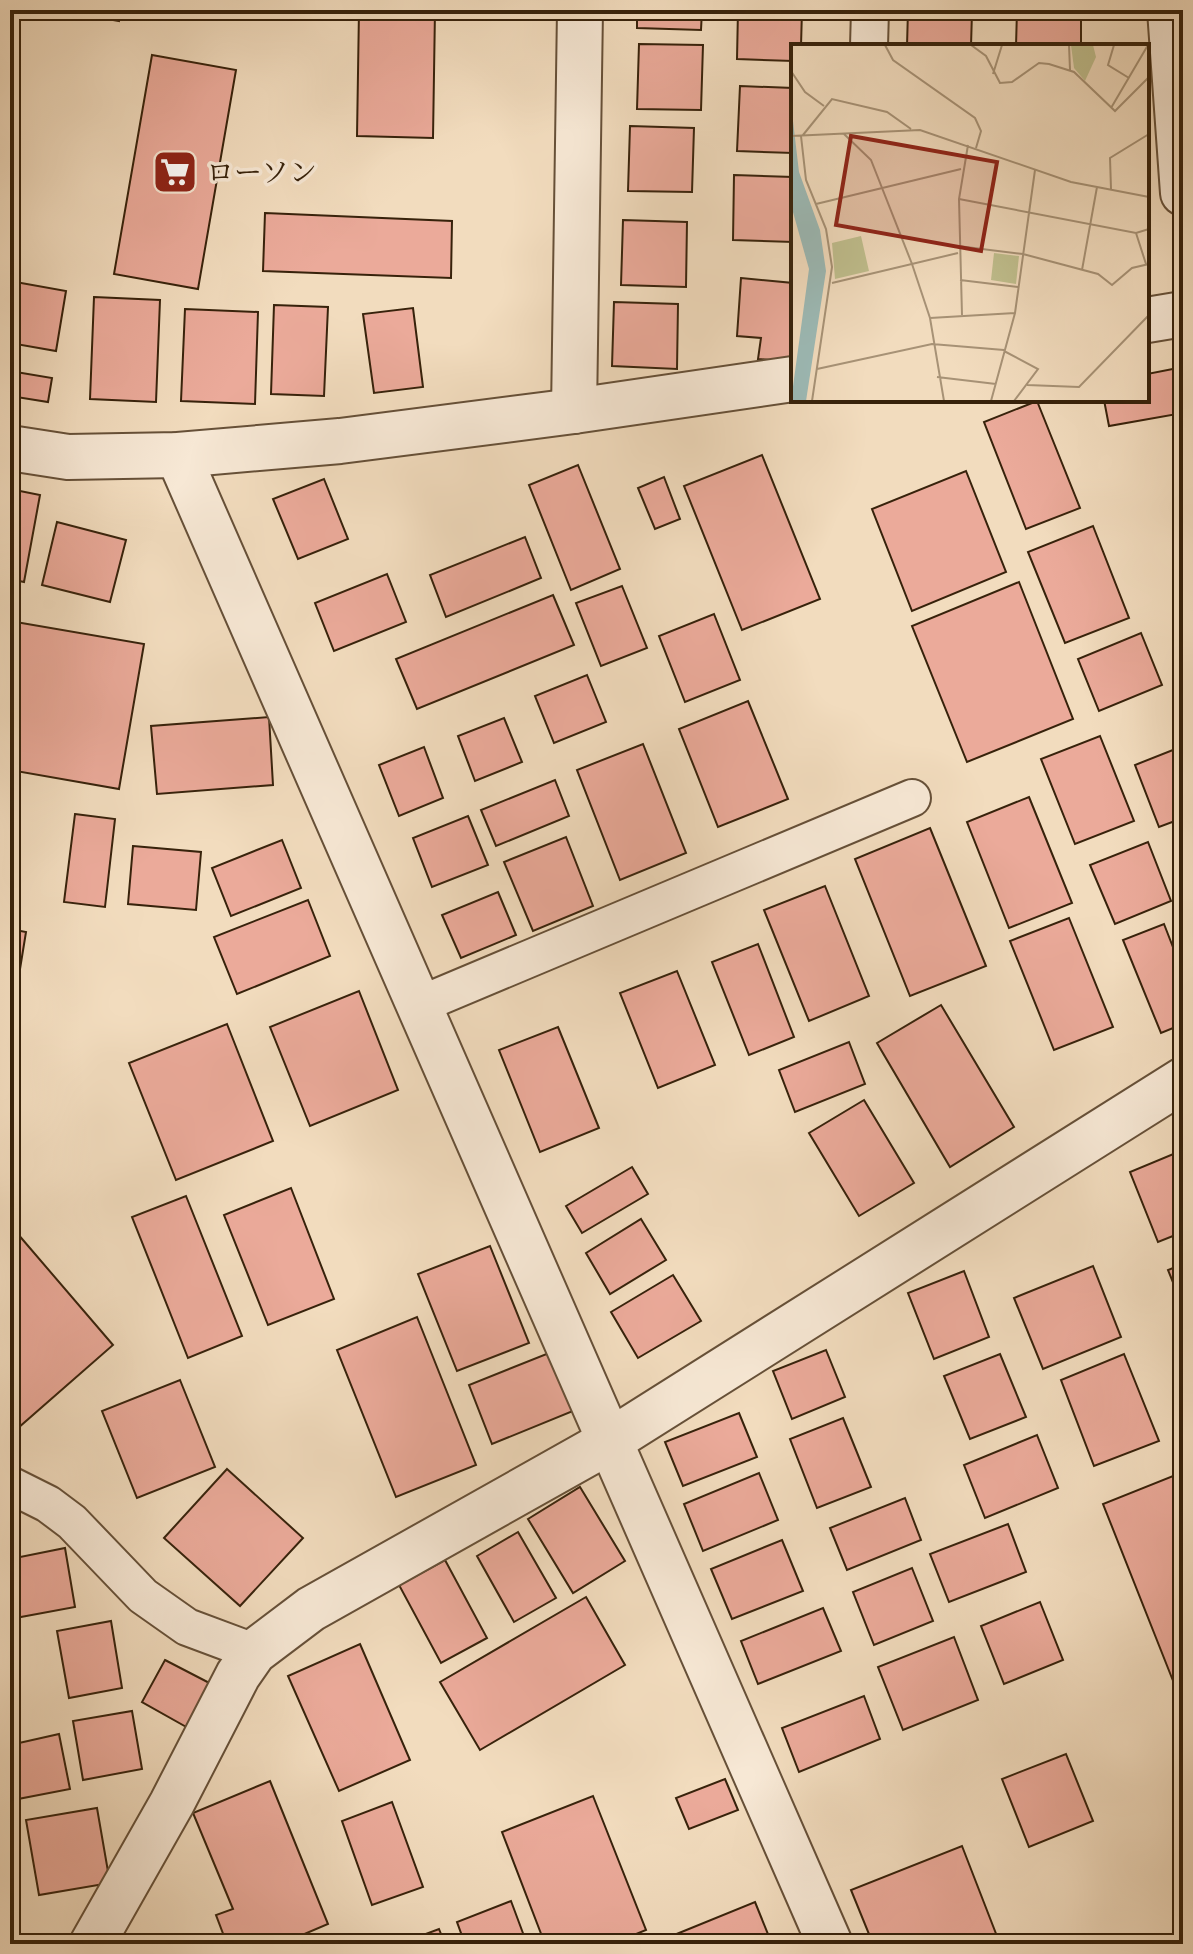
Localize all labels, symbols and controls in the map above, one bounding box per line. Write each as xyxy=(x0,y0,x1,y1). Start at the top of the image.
inset map xyxy=(791,44,1149,402)
supermarket icon: ローソン xyxy=(151,148,199,196)
place label: ローソン xyxy=(206,154,317,190)

